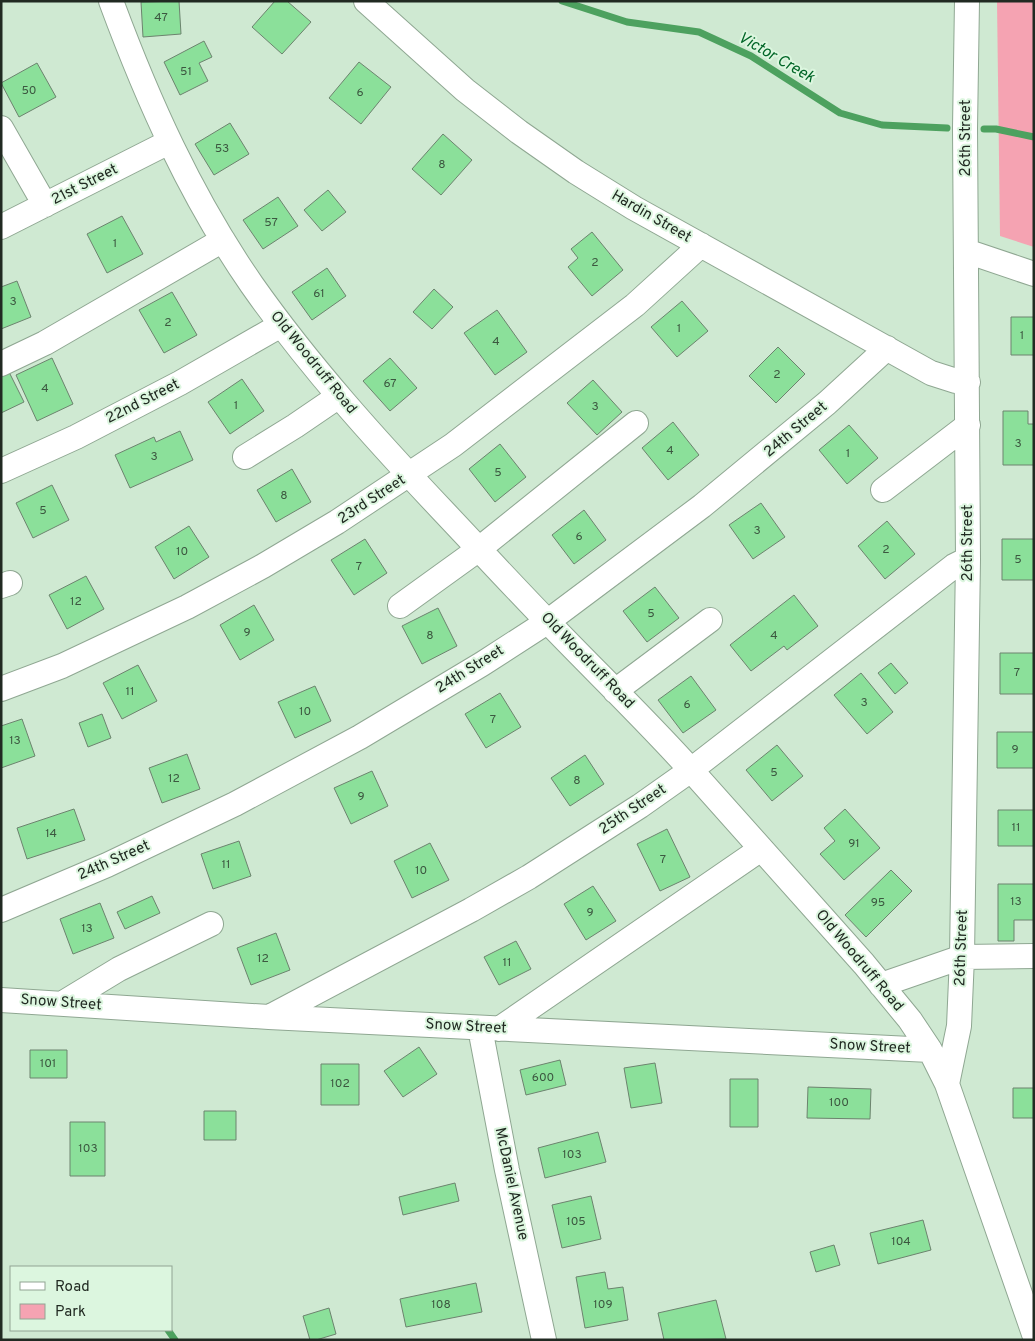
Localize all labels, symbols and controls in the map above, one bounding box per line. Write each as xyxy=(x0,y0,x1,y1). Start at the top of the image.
house number: 47 xyxy=(154,10,168,26)
water label: Victor Creek xyxy=(734,28,819,88)
house number: 51 xyxy=(180,64,192,80)
house number: 50 xyxy=(21,83,37,99)
house number: 6 xyxy=(356,85,364,101)
street label: 26th Street xyxy=(957,100,976,176)
house number: 53 xyxy=(215,141,229,157)
house number: 8 xyxy=(438,157,446,173)
street label: 21st Street xyxy=(49,160,121,210)
street label: Hardin Street xyxy=(608,186,694,248)
house number: 57 xyxy=(264,215,278,231)
house number: 1 xyxy=(113,236,117,252)
house number: 2 xyxy=(591,255,599,271)
house number: 61 xyxy=(313,286,325,302)
house number: 3 xyxy=(9,294,17,310)
street label: Old Woodruff Road xyxy=(266,308,360,418)
house number: 2 xyxy=(164,315,172,331)
house number: 1 xyxy=(677,321,681,337)
house number: 1 xyxy=(1020,328,1024,344)
house number: 4 xyxy=(492,334,500,350)
house number: 2 xyxy=(773,367,781,383)
street label: 22nd Street xyxy=(103,375,183,429)
house number: 67 xyxy=(383,376,397,392)
house number: 4 xyxy=(41,381,49,397)
house number: 1 xyxy=(234,398,238,414)
street label: 24th Street xyxy=(760,398,832,462)
house number: 3 xyxy=(591,399,599,415)
house number: 3 xyxy=(1014,436,1022,452)
house number: 4 xyxy=(666,443,674,459)
house number: 1 xyxy=(846,446,850,462)
house number: 3 xyxy=(150,449,158,465)
house number: 5 xyxy=(494,465,502,481)
street label: 23rd Street xyxy=(335,471,409,529)
house number: 8 xyxy=(280,488,288,504)
house number: 5 xyxy=(39,503,47,519)
street label: 26th Street xyxy=(959,505,978,581)
house number: 3 xyxy=(753,523,761,539)
house number: 6 xyxy=(575,529,583,545)
house number: 2 xyxy=(882,542,890,558)
house number: 10 xyxy=(176,544,188,560)
house number: 5 xyxy=(1014,552,1022,568)
house number: 7 xyxy=(356,559,362,575)
house number: 12 xyxy=(70,594,82,610)
house number: 5 xyxy=(647,606,655,622)
street label: Old Woodruff Road xyxy=(536,609,638,713)
house number: 9 xyxy=(243,625,251,641)
house number: 8 xyxy=(426,628,434,644)
house number: 4 xyxy=(770,628,778,644)
street label: 24th Street xyxy=(432,642,508,698)
house number: 7 xyxy=(1014,665,1020,681)
house number: 11 xyxy=(126,684,134,700)
house number: 3 xyxy=(860,695,868,711)
house number: 6 xyxy=(683,697,691,713)
house number: 10 xyxy=(299,704,311,720)
house number: 7 xyxy=(490,712,496,728)
house number: 13 xyxy=(9,733,21,749)
house number: 9 xyxy=(1011,742,1019,758)
house number: 5 xyxy=(770,765,778,781)
house number: 12 xyxy=(168,771,180,787)
house number: 8 xyxy=(573,773,581,789)
street label: 25th Street xyxy=(596,781,670,839)
house number: 9 xyxy=(357,789,365,805)
house number: 11 xyxy=(1012,820,1020,836)
house number: 14 xyxy=(45,826,57,842)
house number: 91 xyxy=(848,836,860,852)
street label: 24th Street xyxy=(75,837,153,885)
house number: 7 xyxy=(660,852,666,868)
house number: 11 xyxy=(222,857,230,873)
house number: 10 xyxy=(415,863,427,879)
house number: 13 xyxy=(1010,894,1022,910)
house number: 95 xyxy=(871,895,885,911)
house number: 9 xyxy=(586,905,594,921)
street label: Old Woodruff Road xyxy=(811,906,907,1016)
street label: 26th Street xyxy=(951,909,973,987)
house number: 13 xyxy=(81,921,93,937)
house number: 12 xyxy=(257,951,269,967)
house number: 11 xyxy=(503,955,511,971)
street label: Snow Street xyxy=(20,991,102,1015)
street label: Snow Street xyxy=(425,1015,507,1039)
street label: Snow Street xyxy=(829,1035,911,1059)
house number: 101 xyxy=(40,1056,56,1072)
house number: 600 xyxy=(532,1070,554,1086)
house number: 102 xyxy=(330,1076,350,1092)
house number: 100 xyxy=(829,1095,849,1111)
street label: McDaniel Avenue xyxy=(490,1126,532,1242)
house number: 103 xyxy=(78,1141,98,1157)
house number: 103 xyxy=(562,1147,582,1163)
house number: 105 xyxy=(566,1214,586,1230)
house number: 104 xyxy=(891,1234,911,1250)
legend xyxy=(10,1266,172,1331)
text: Road xyxy=(55,1278,90,1297)
house number: 108 xyxy=(431,1297,451,1313)
house number: 109 xyxy=(593,1297,613,1313)
text: Park xyxy=(55,1303,86,1322)

